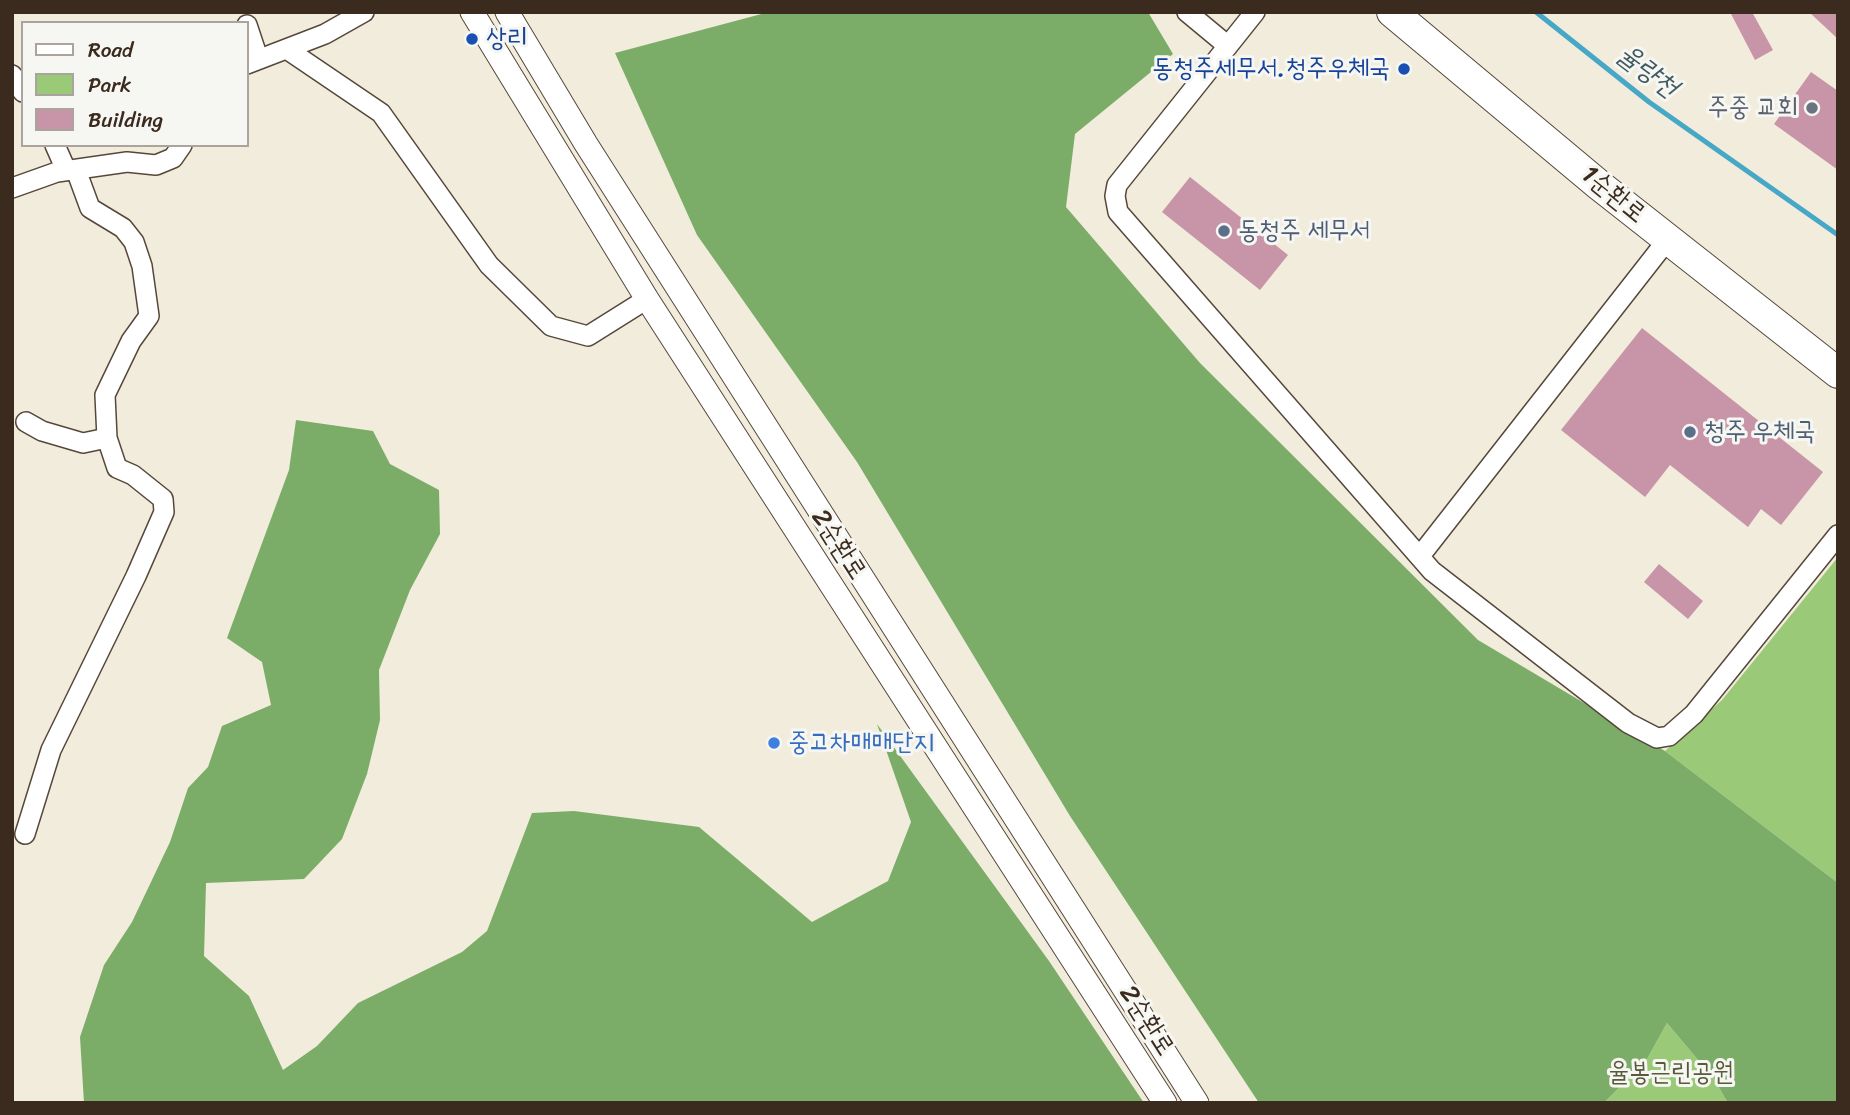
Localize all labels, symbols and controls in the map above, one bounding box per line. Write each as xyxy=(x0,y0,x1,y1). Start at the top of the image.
legend xyxy=(21,21,248,147)
place label: 상리 xyxy=(486,23,528,55)
text: Road xyxy=(88,31,133,69)
marker: 상리 xyxy=(464,31,480,47)
water label: 율량천 xyxy=(1610,38,1684,106)
place label: 동청주세무서.청주우체국 xyxy=(1152,53,1390,85)
marker: 동청주세무서.청주우체국 xyxy=(1396,61,1412,77)
text: Park xyxy=(88,66,131,104)
place label: 주중 교회 xyxy=(1708,92,1798,124)
marker: 주중 교회 xyxy=(1804,100,1820,116)
text: Building xyxy=(88,101,163,139)
street label: 1순환로 xyxy=(1574,160,1652,230)
place label: 동청주 세무서 xyxy=(1238,215,1370,247)
marker: 동청주 세무서 xyxy=(1216,223,1232,239)
place label: 청주 우체국 xyxy=(1704,416,1815,448)
marker: 청주 우체국 xyxy=(1682,424,1698,440)
street label: 2순환로 xyxy=(804,504,872,586)
place label: 중고차매매단지 xyxy=(788,727,934,759)
marker: 중고차매매단지 xyxy=(766,735,782,751)
street label: 2순환로 xyxy=(1112,980,1180,1062)
park label: 율봉근린공원 xyxy=(1608,1057,1734,1089)

